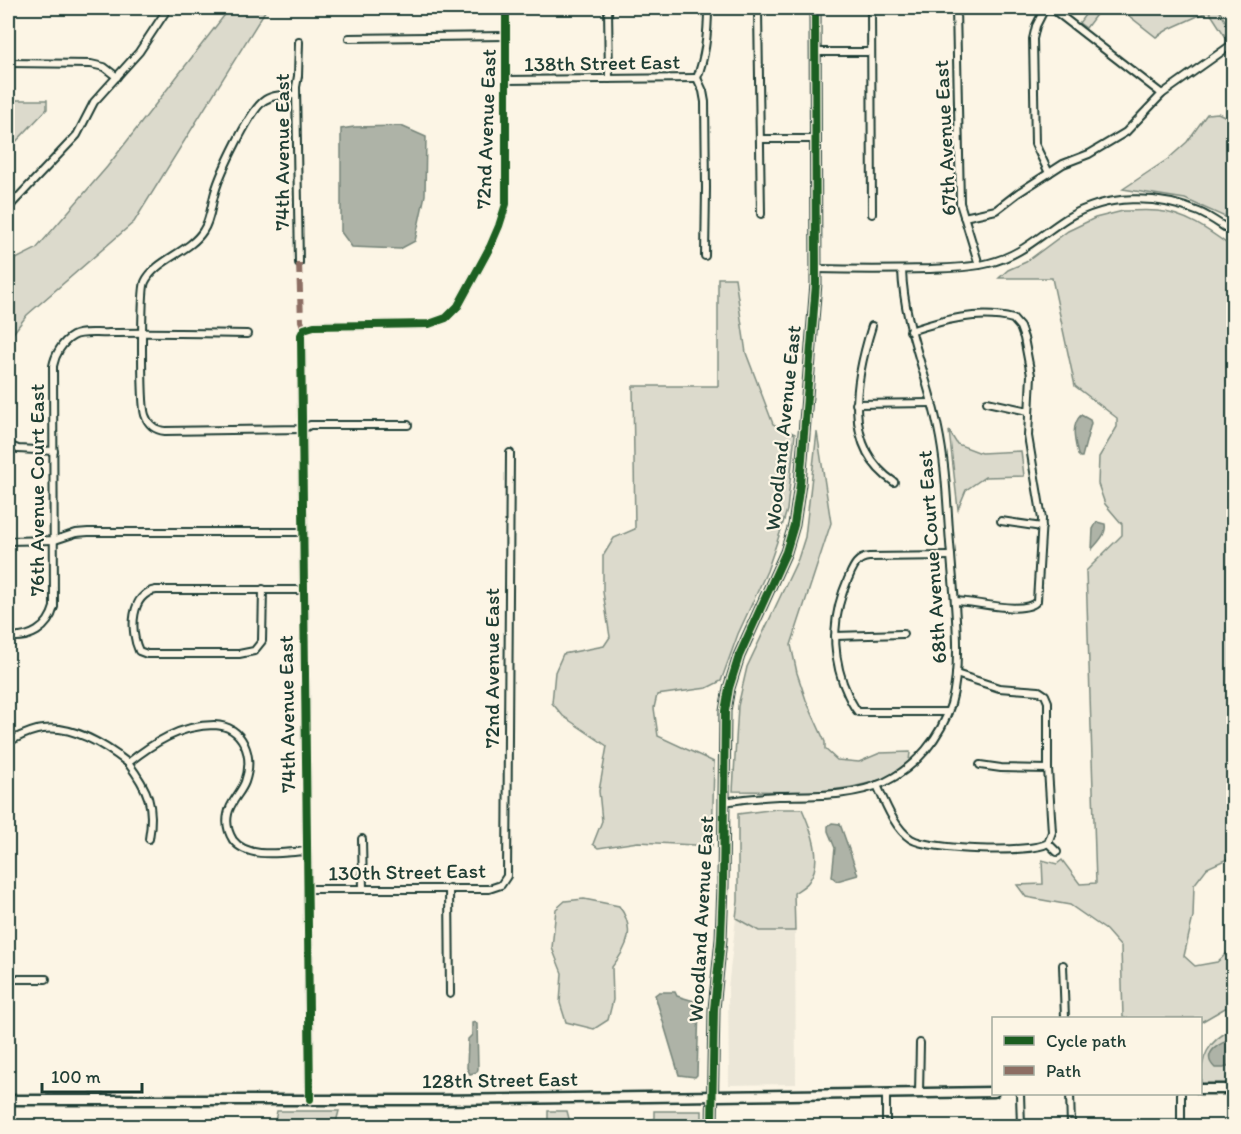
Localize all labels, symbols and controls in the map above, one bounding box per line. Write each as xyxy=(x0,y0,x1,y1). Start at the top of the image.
street label: 72nd Avenue East xyxy=(470,48,501,210)
street label: 138th Street East xyxy=(524,49,681,76)
street label: 67th Avenue East xyxy=(928,59,961,217)
street label: 74th Avenue East xyxy=(269,73,294,231)
street label: Woodland Avenue East xyxy=(759,324,806,532)
street label: 76th Avenue Court East xyxy=(24,384,49,596)
street label: 68th Avenue Court East xyxy=(912,449,951,665)
street label: 72nd Avenue East xyxy=(479,588,504,748)
street label: 74th Avenue East xyxy=(273,635,300,793)
street label: Woodland Avenue East xyxy=(683,815,718,1023)
street label: 130th Street East xyxy=(328,858,486,885)
legend xyxy=(992,1017,1202,1095)
text: Cycle path xyxy=(1046,1030,1127,1052)
scale bar xyxy=(42,1056,142,1094)
text: Path xyxy=(1046,1060,1081,1082)
text: 100 m xyxy=(51,1066,101,1088)
street label: 128th Street East xyxy=(422,1066,578,1093)

